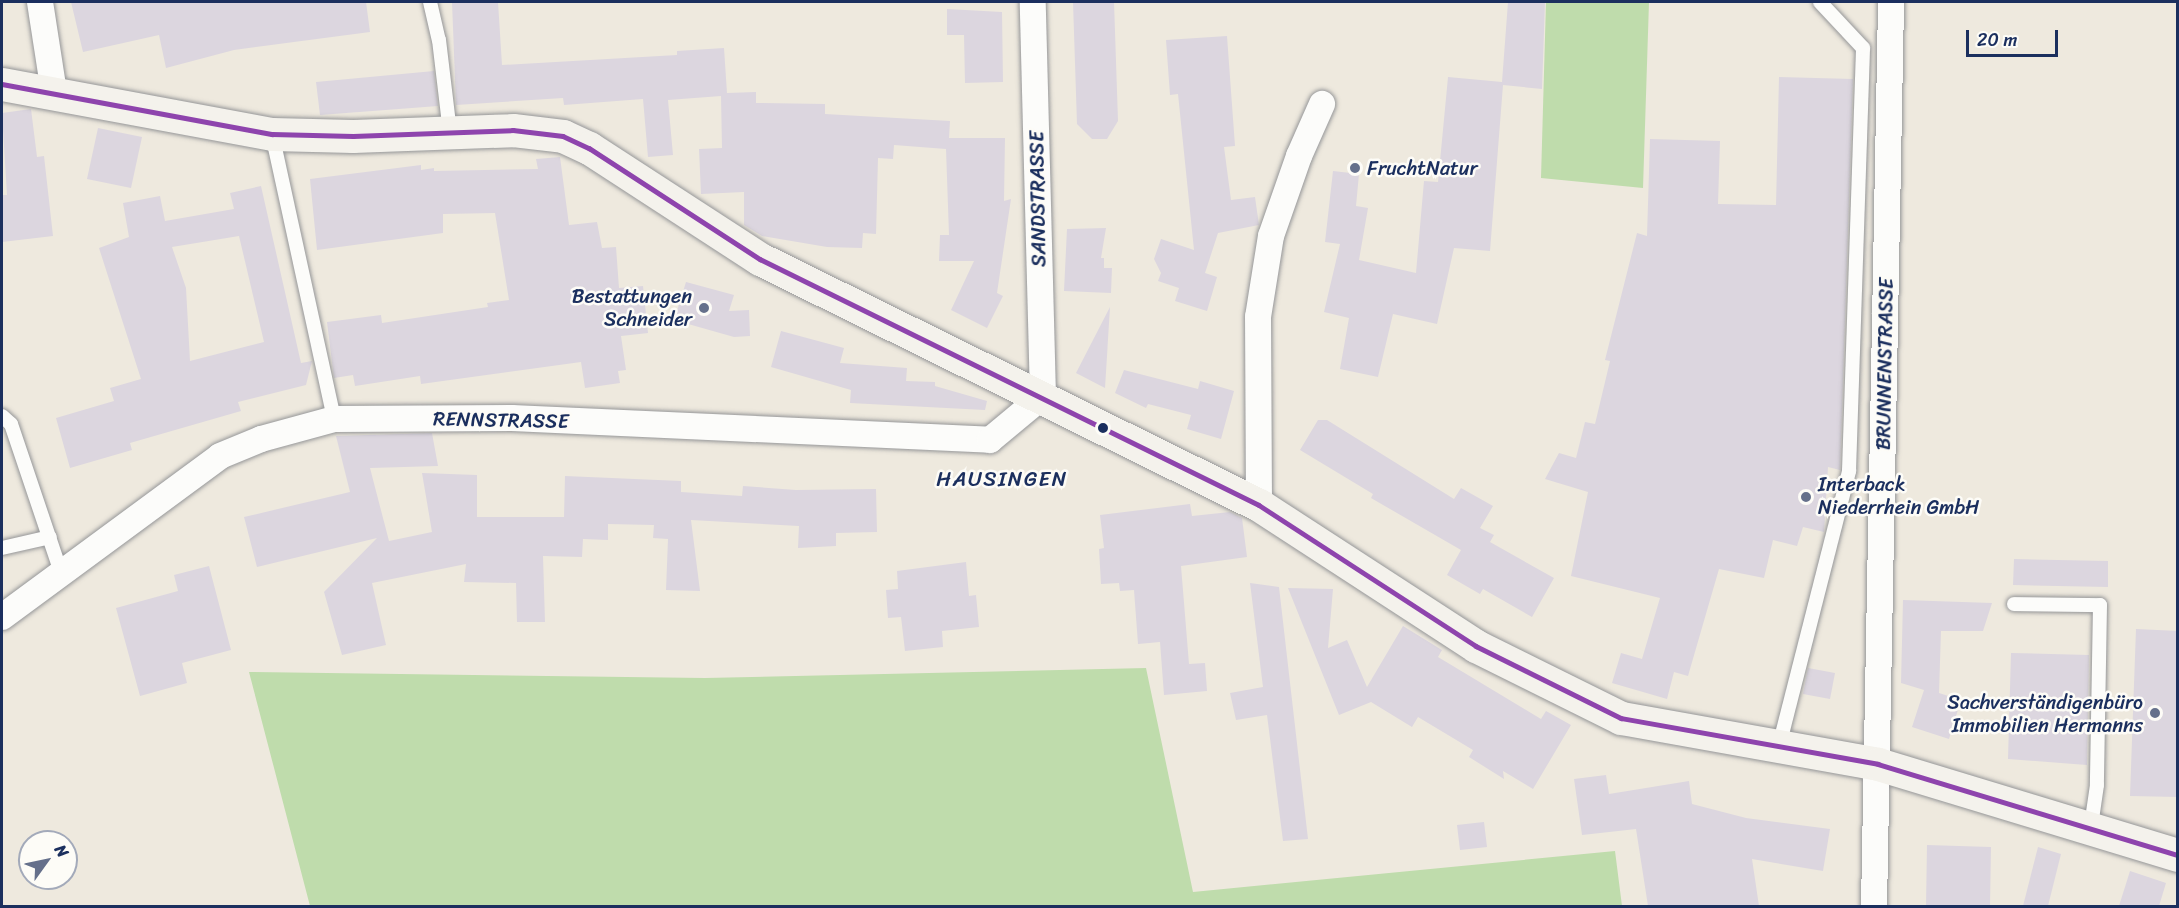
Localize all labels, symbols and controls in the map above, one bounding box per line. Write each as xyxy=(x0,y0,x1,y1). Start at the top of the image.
scale bar xyxy=(1969,18,2060,56)
text: 20 m xyxy=(1977,24,2017,56)
street label: SANDSTRASSE xyxy=(1025,131,1051,267)
place label: FruchtNatur xyxy=(1367,156,1478,180)
marker: FruchtNatur xyxy=(1348,161,1362,175)
street label: BRUNNENSTRASSE xyxy=(1871,278,1899,450)
place label: Bestattungen Schneider xyxy=(572,284,692,331)
marker: Bestattungen Schneider xyxy=(697,301,711,315)
street label: RENNSTRASSE xyxy=(433,407,569,433)
unlabelled marker xyxy=(1097,422,1109,434)
district label: HAUSINGEN xyxy=(937,466,1067,492)
place label: Interback Niederrhein GmbH xyxy=(1818,473,1979,520)
marker: Interback Niederrhein GmbH xyxy=(1799,490,1813,504)
place label: Sachverständigenbüro Immobilien Hermanns xyxy=(1947,690,2143,737)
marker: Sachverständigenbüro Immobilien Hermanns xyxy=(2148,706,2162,720)
north arrow xyxy=(18,830,78,890)
text: N xyxy=(47,838,77,864)

